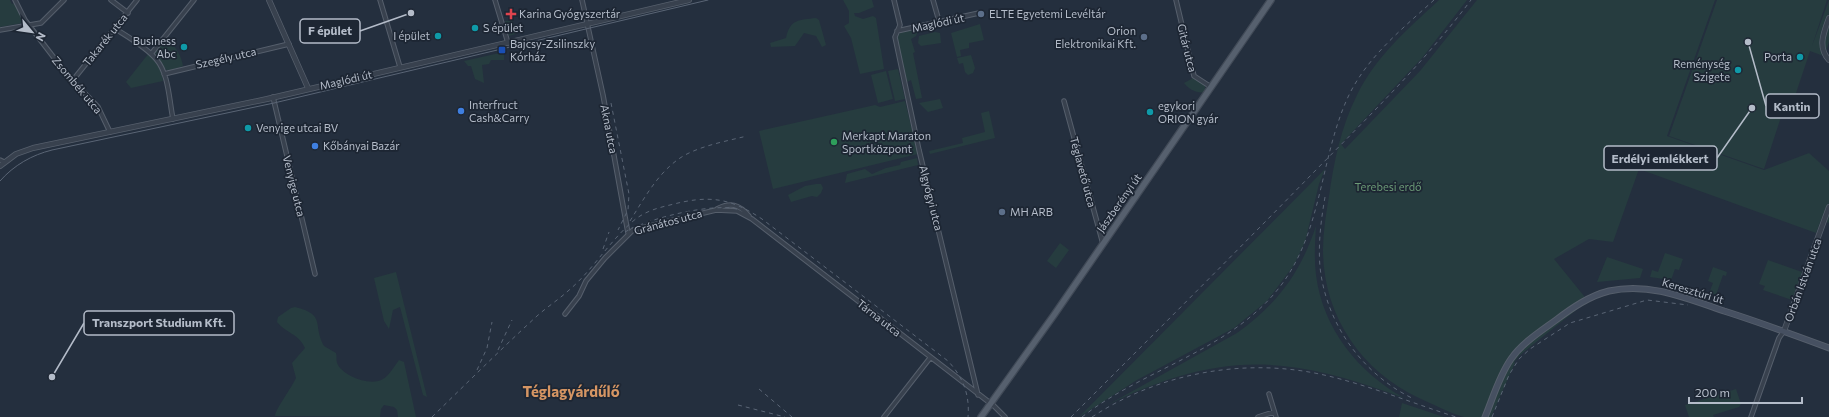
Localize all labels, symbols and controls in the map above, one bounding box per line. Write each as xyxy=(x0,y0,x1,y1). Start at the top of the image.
place label: Karina Gyógyszertár xyxy=(519,7,621,20)
place label: ELTE Egyetemi Levéltár xyxy=(989,7,1106,20)
marker: Karina Gyógyszertár xyxy=(506,9,516,19)
marker: ELTE Egyetemi Levéltár xyxy=(976,9,986,19)
street label: Maglódi út xyxy=(910,10,966,34)
street label: Takarék utca xyxy=(80,11,130,68)
north arrow xyxy=(12,12,52,52)
callout: F épület xyxy=(300,19,360,43)
place label: S épület xyxy=(483,21,524,34)
street label: Gitár utca xyxy=(1175,22,1200,73)
text: F épület xyxy=(308,23,352,37)
marker: S épület xyxy=(470,23,480,33)
place label: Orion Elektronikai Kft. xyxy=(1055,24,1136,50)
place label: I épület xyxy=(393,29,430,42)
text: N xyxy=(33,30,49,44)
marker: I épület xyxy=(433,31,443,41)
marker: Orion Elektronikai Kft. xyxy=(1139,32,1149,42)
place label: Business Abc xyxy=(133,34,176,60)
place label: Bajcsy-Zsilinszky Kórház xyxy=(510,37,595,63)
marker: Business Abc xyxy=(179,42,189,52)
street label: Szegély utca xyxy=(194,44,257,71)
marker: Bajcsy-Zsilinszky Kórház xyxy=(497,45,507,55)
place label: Porta xyxy=(1764,50,1792,63)
marker: Porta xyxy=(1795,52,1805,62)
street label: Zsombék utca xyxy=(50,53,105,116)
place label: Reménység Szigete xyxy=(1673,57,1730,83)
marker: Reménység Szigete xyxy=(1733,65,1743,75)
street label: Maglódi út xyxy=(318,67,374,92)
callout: Kantin xyxy=(1766,94,1819,118)
place label: Interfruct Cash&Carry xyxy=(469,98,530,124)
place label: egykori ORION gyár xyxy=(1158,99,1219,125)
text: Kantin xyxy=(1773,99,1811,113)
street label: Akna utca xyxy=(598,103,621,154)
marker: Interfruct Cash&Carry xyxy=(456,106,466,116)
marker: egykori ORION gyár xyxy=(1145,107,1155,117)
place label: Venyige utcai BV xyxy=(256,121,339,134)
marker: Venyige utcai BV xyxy=(243,123,253,133)
place label: Merkapt Maraton Sportközpont xyxy=(842,129,931,155)
street label: Téglavető utca xyxy=(1068,135,1099,209)
marker: Merkapt Maraton Sportközpont xyxy=(829,137,839,147)
place label: Kőbányai Bazár xyxy=(323,139,400,152)
marker: Kőbányai Bazár xyxy=(310,141,320,151)
callout: Erdélyi emlékkert xyxy=(1604,146,1717,170)
text: Erdélyi emlékkert xyxy=(1612,151,1708,165)
street label: Venyige utca xyxy=(281,154,308,218)
street label: Algyógyi utca xyxy=(917,164,946,232)
street label: Jászberényi út xyxy=(1093,170,1145,235)
park label: Terebesi erdő xyxy=(1354,180,1422,193)
place label: MH ARB xyxy=(1010,205,1053,218)
street label: Gránátos utca xyxy=(632,206,703,237)
marker: MH ARB xyxy=(997,207,1007,217)
street label: Orbán István utca xyxy=(1781,236,1824,323)
street label: Keresztúri út xyxy=(1661,275,1726,306)
street label: Tárna utca xyxy=(855,296,904,339)
callout: Transzport Studium Kft. xyxy=(84,311,234,335)
text: Transzport Studium Kft. xyxy=(92,315,226,329)
scale bar xyxy=(1689,379,1802,405)
district label: Téglagyárdűlő xyxy=(522,382,620,400)
text: 200 m xyxy=(1695,385,1730,399)

